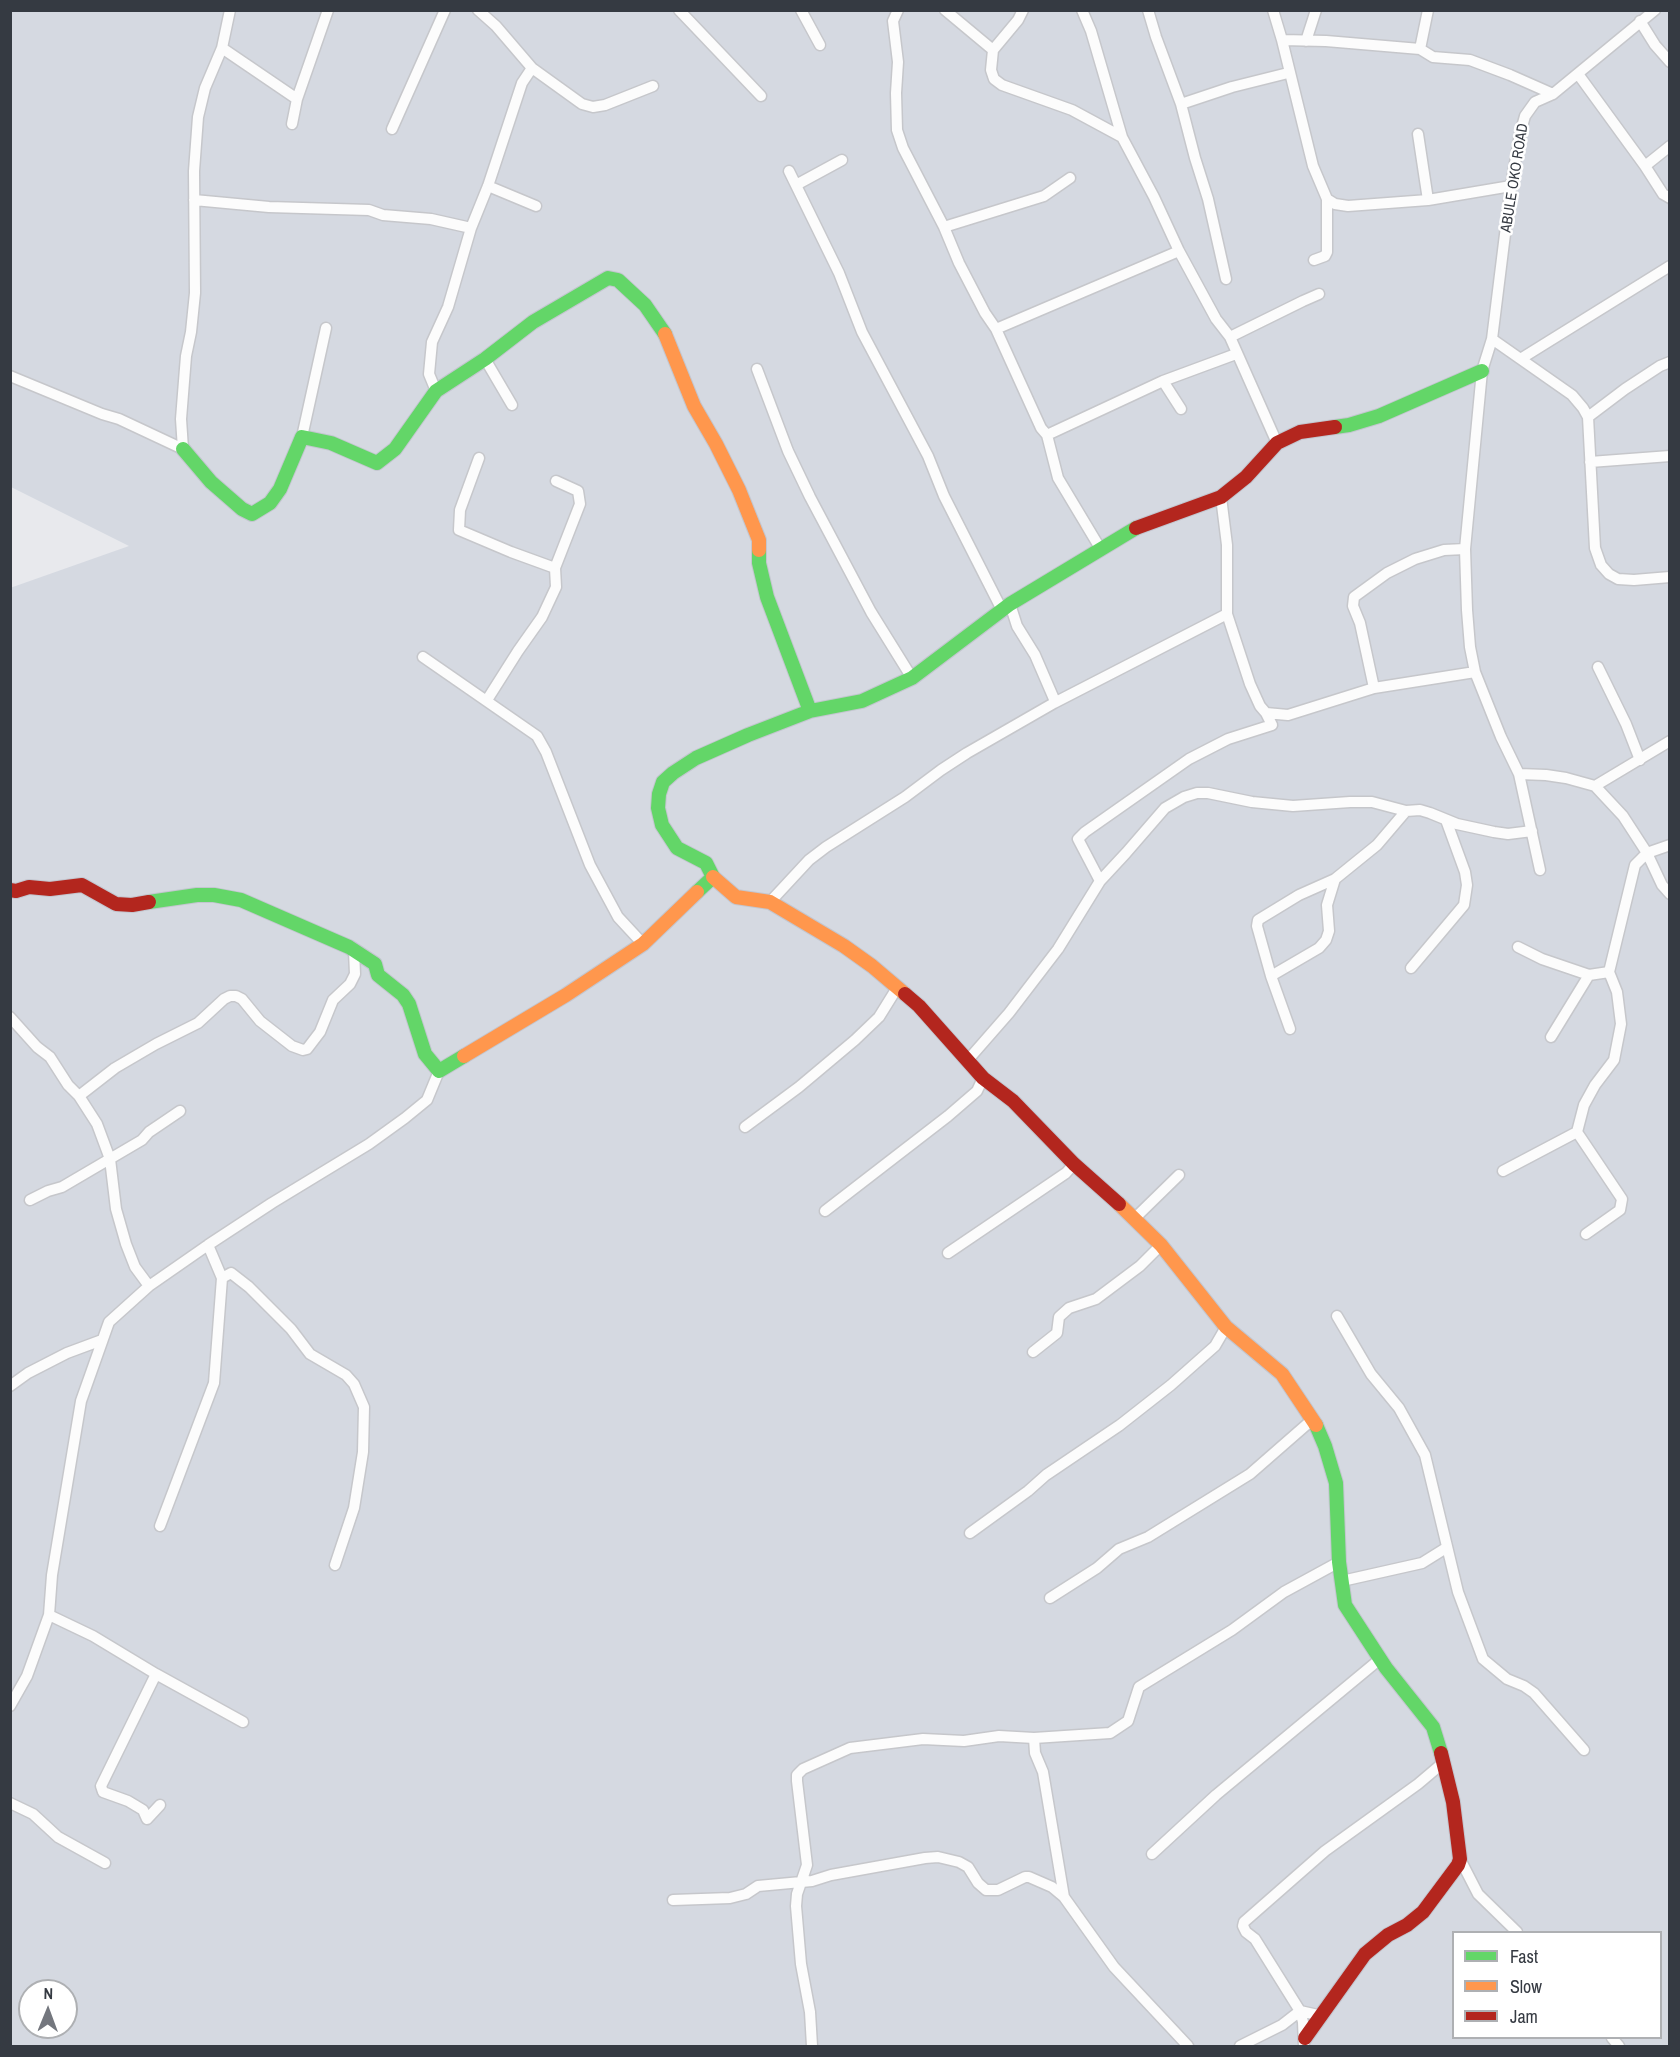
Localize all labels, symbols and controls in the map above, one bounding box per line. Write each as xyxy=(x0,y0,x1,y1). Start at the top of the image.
street label: ABULE OKO ROAD xyxy=(1498,122,1532,234)
legend xyxy=(1452,1931,1662,2039)
text: Fast xyxy=(1510,1944,1538,1969)
text: Slow xyxy=(1510,1974,1542,1999)
north arrow xyxy=(18,1979,78,2039)
text: N xyxy=(43,1982,53,2004)
text: Jam xyxy=(1510,2004,1538,2029)

